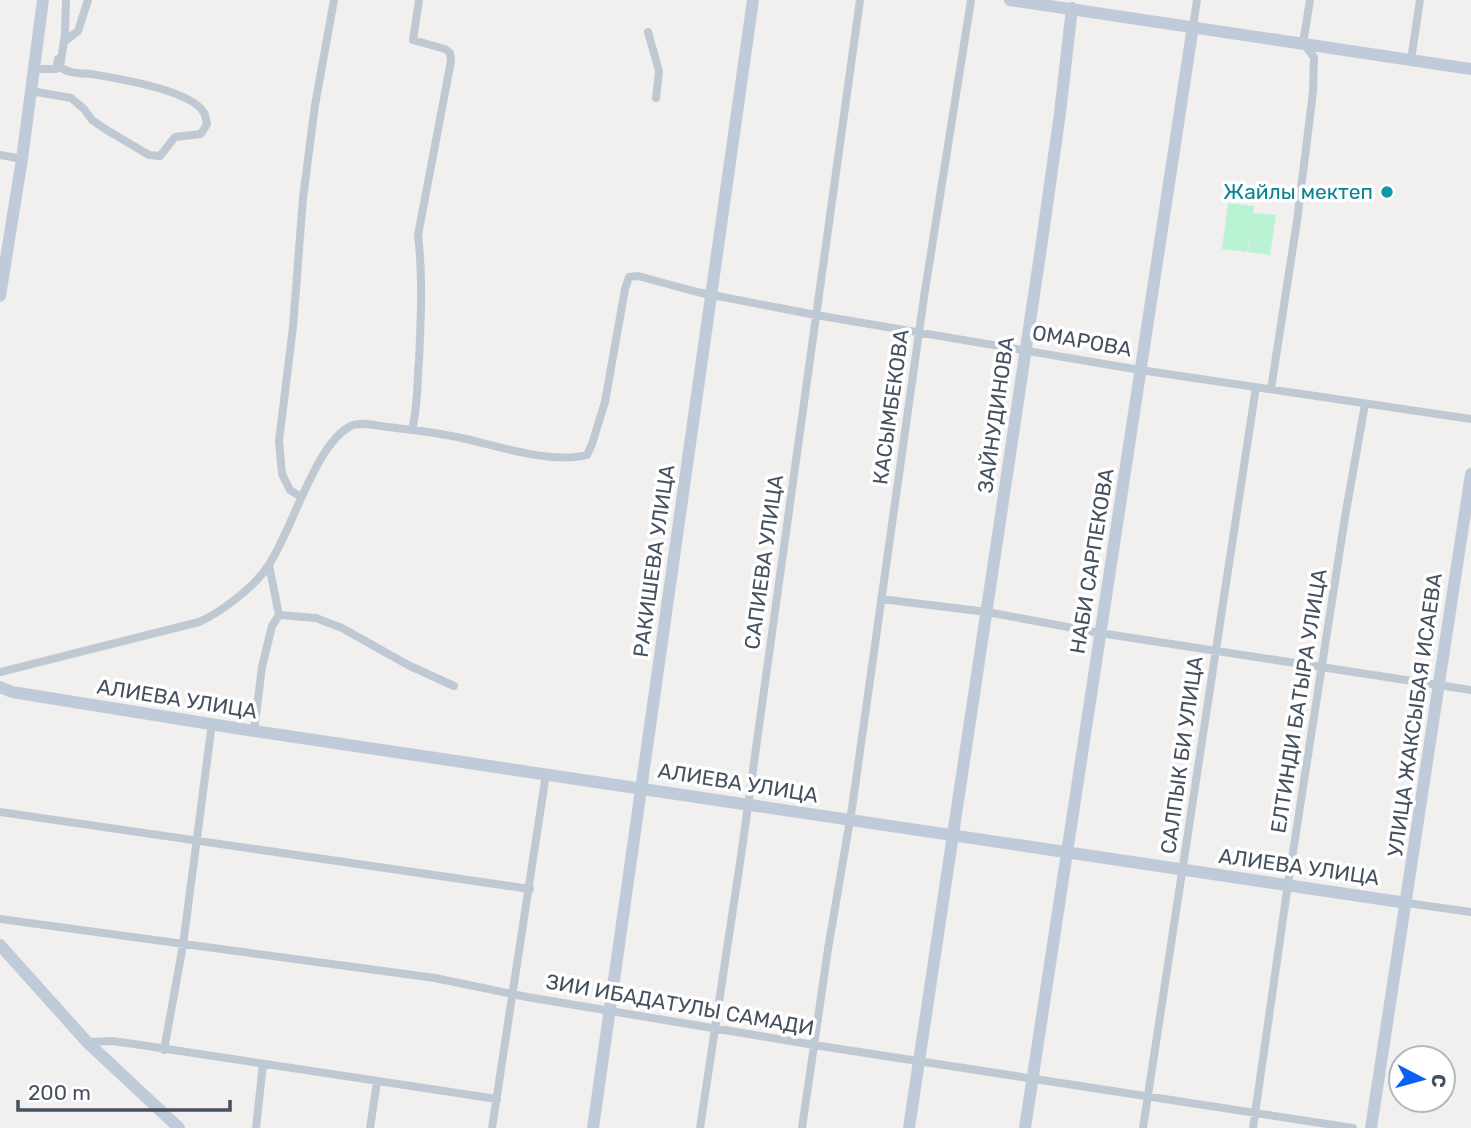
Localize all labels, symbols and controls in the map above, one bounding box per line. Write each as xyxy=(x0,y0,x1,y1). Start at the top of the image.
place label: Жайлы мектеп xyxy=(1223,179,1373,204)
marker: Жайлы мектеп xyxy=(1379,184,1395,200)
street label: ОМАРОВА xyxy=(1030,319,1134,362)
street label: КАСЫМБЕКОВА xyxy=(867,328,914,486)
street label: ЗАЙНУДИНОВА xyxy=(972,335,1019,495)
street label: РАКИШЕВА УЛИЦА xyxy=(628,463,679,659)
street label: НАБИ САРПЕКОВА xyxy=(1064,466,1119,655)
street label: САПИЕВА УЛИЦА xyxy=(739,473,788,651)
street label: ЕЛТИНДИ БАТЫРА УЛИЦА xyxy=(1265,567,1332,835)
street label: УЛИЦА ЖАКСЫБАЯ ИСАЕВА xyxy=(1382,571,1447,859)
street label: САЛПЫК БИ УЛИЦА xyxy=(1155,654,1208,855)
street label: АЛИЕВА УЛИЦА xyxy=(95,673,259,724)
street label: АЛИЕВА УЛИЦА xyxy=(656,757,820,808)
street label: АЛИЕВА УЛИЦА xyxy=(1217,843,1381,890)
street label: ЗИИ ИБАДАТУЛЫ САМАДИ xyxy=(544,969,816,1040)
north arrow xyxy=(1387,1044,1457,1114)
scale bar xyxy=(18,1068,229,1112)
text: С xyxy=(1426,1073,1451,1089)
text: 200 m xyxy=(28,1080,91,1105)

